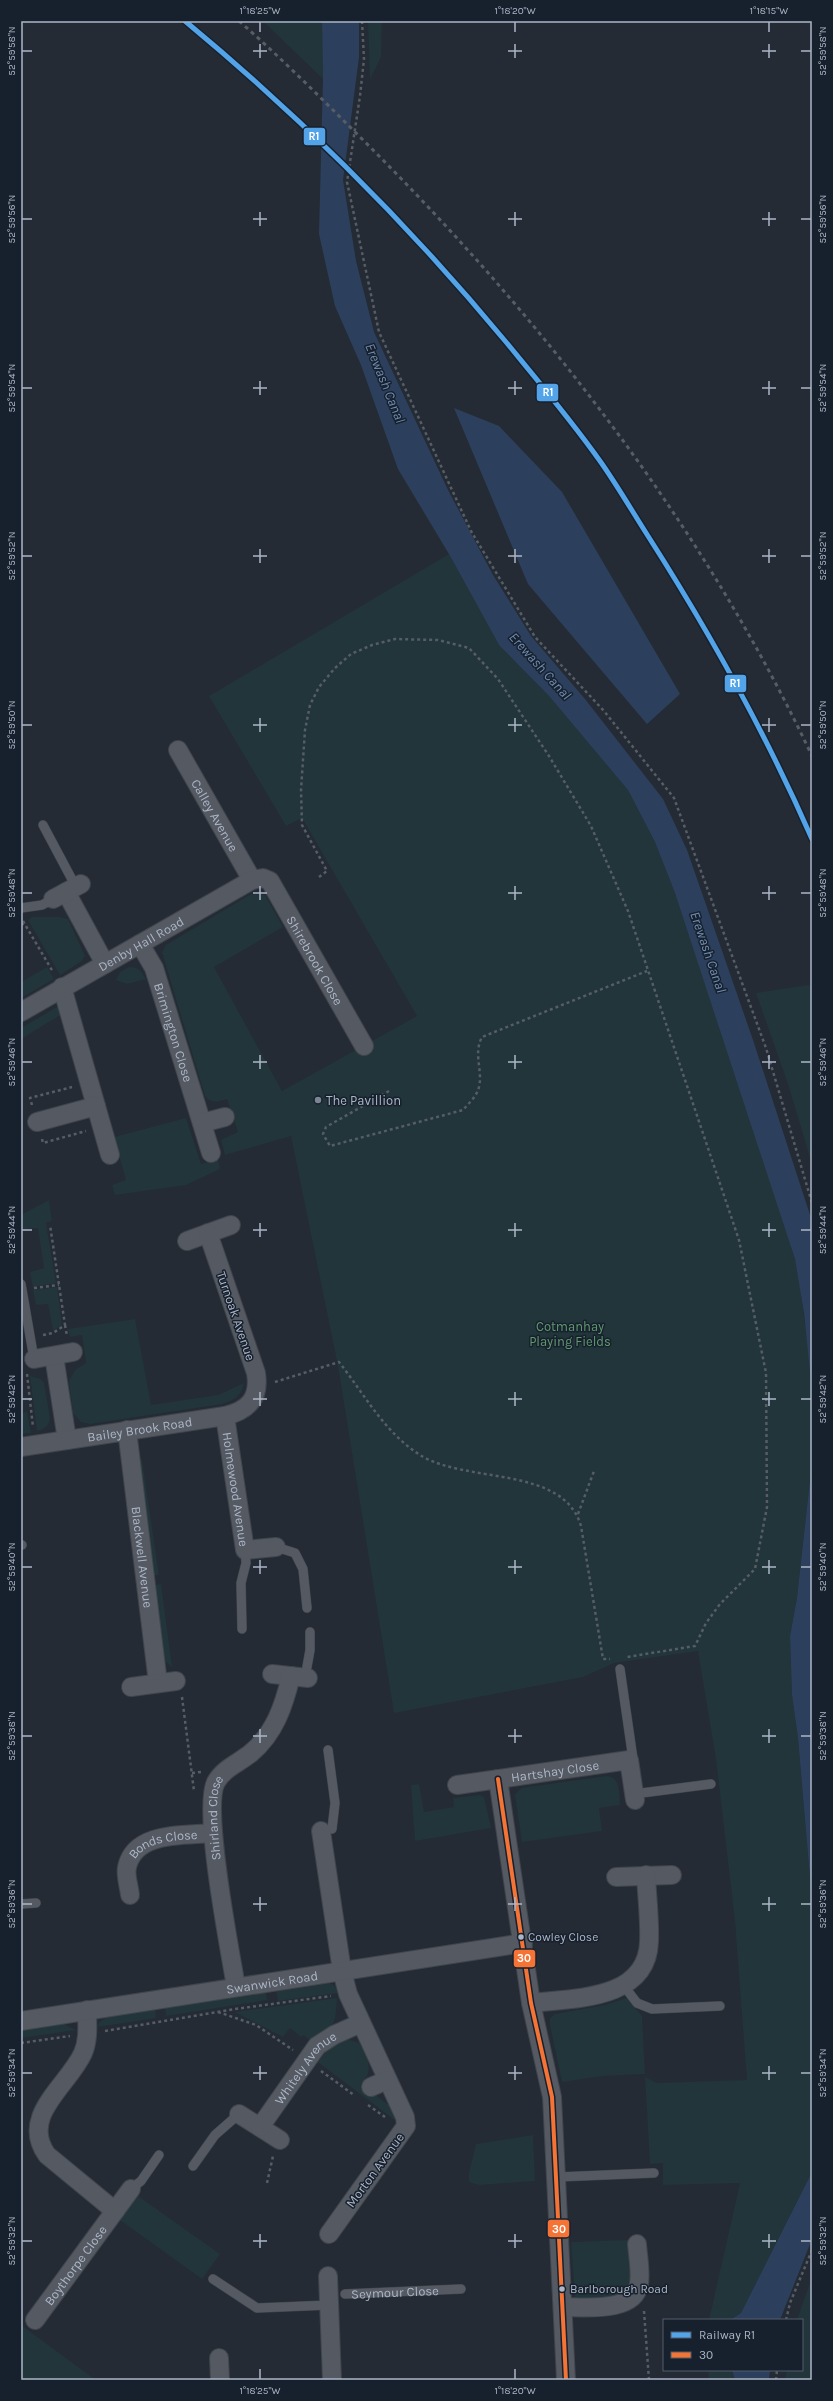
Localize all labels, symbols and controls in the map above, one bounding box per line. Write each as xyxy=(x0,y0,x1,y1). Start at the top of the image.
text: 1°18'25"W xyxy=(240,5,281,17)
text: 1°18'20"W xyxy=(494,5,536,17)
text: 1°18'15"W xyxy=(750,5,788,17)
text: 52°59'58"N xyxy=(6,26,18,76)
text: 52°59'58"N xyxy=(817,26,829,76)
line badge: R1 xyxy=(303,127,326,146)
text: R1 xyxy=(308,130,320,143)
text: 52°59'56"N xyxy=(6,195,18,243)
text: 52°59'56"N xyxy=(817,195,829,243)
water label: Erewash Canal xyxy=(361,341,409,426)
text: 52°59'54"N xyxy=(6,364,18,412)
text: 52°59'54"N xyxy=(817,364,829,412)
line badge: R1 xyxy=(536,383,559,402)
text: R1 xyxy=(542,386,554,399)
text: 52°59'52"N xyxy=(6,532,18,580)
text: 52°59'52"N xyxy=(817,532,829,580)
water label: Erewash Canal xyxy=(505,629,575,704)
line badge: R1 xyxy=(724,674,747,693)
text: R1 xyxy=(729,677,741,690)
text: 52°59'50"N xyxy=(6,700,18,750)
text: 52°59'50"N xyxy=(817,700,829,750)
street label: Calley Avenue xyxy=(189,776,242,854)
text: 52°59'48"N xyxy=(6,868,18,918)
text: 52°59'48"N xyxy=(817,868,829,918)
water label: Erewash Canal xyxy=(686,909,730,995)
street label: Denby Hall Road xyxy=(95,913,186,974)
street label: Shirebrook Close xyxy=(284,913,347,1008)
street label: Brimington Close xyxy=(151,981,196,1084)
text: 52°59'46"N xyxy=(6,1038,18,1086)
text: 52°59'46"N xyxy=(817,1038,829,1086)
place label: The Pavillion xyxy=(326,1093,401,1108)
marker: The Pavillion xyxy=(313,1095,323,1105)
text: 52°59'44"N xyxy=(6,1206,18,1254)
text: 52°59'44"N xyxy=(817,1206,829,1254)
street label: Turnoak Avenue xyxy=(214,1269,258,1363)
park label: Cotmanhay Playing Fields xyxy=(529,1319,611,1349)
text: 52°59'42"N xyxy=(6,1375,18,1423)
text: 52°59'42"N xyxy=(817,1375,829,1423)
street label: Bailey Brook Road xyxy=(86,1414,193,1444)
street label: Holmewood Avenue xyxy=(220,1431,252,1548)
street label: Blackwell Avenue xyxy=(129,1505,156,1609)
text: 52°59'40"N xyxy=(6,1542,18,1592)
text: 52°59'40"N xyxy=(817,1542,829,1592)
text: 52°59'38"N xyxy=(6,1711,18,1761)
text: 52°59'38"N xyxy=(817,1711,829,1761)
street label: Hartshay Close xyxy=(510,1757,600,1785)
street label: Shirland Close xyxy=(205,1772,226,1861)
street label: Bonds Close xyxy=(125,1827,198,1861)
text: 52°59'36"N xyxy=(6,1879,18,1929)
text: 52°59'36"N xyxy=(817,1879,829,1929)
place label: Cowley Close xyxy=(528,1930,598,1944)
marker: Cowley Close xyxy=(516,1932,526,1942)
line badge: 30 xyxy=(513,1949,536,1968)
text: 30 xyxy=(517,1952,531,1965)
street label: Swanwick Road xyxy=(225,1967,319,1997)
street label: Whitely Avenue xyxy=(271,2028,339,2107)
text: 52°59'34"N xyxy=(6,2048,18,2098)
text: 52°59'34"N xyxy=(817,2048,829,2098)
street label: Morton Avenue xyxy=(343,2130,407,2210)
text: 52°59'32"N xyxy=(6,2216,18,2266)
text: 52°59'32"N xyxy=(817,2216,829,2266)
line badge: 30 xyxy=(547,2219,570,2238)
street label: Boythorpe Close xyxy=(41,2222,110,2308)
text: 30 xyxy=(552,2223,566,2236)
street label: Seymour Close xyxy=(351,2282,439,2301)
place label: Barlborough Road xyxy=(570,2282,668,2296)
marker: Barlborough Road xyxy=(557,2284,567,2294)
legend xyxy=(663,2319,803,2371)
text: Railway R1 xyxy=(699,2328,755,2342)
text: 30 xyxy=(699,2348,713,2362)
text: 1°18'25"W xyxy=(240,2385,281,2397)
text: 1°18'20"W xyxy=(494,2385,536,2397)

